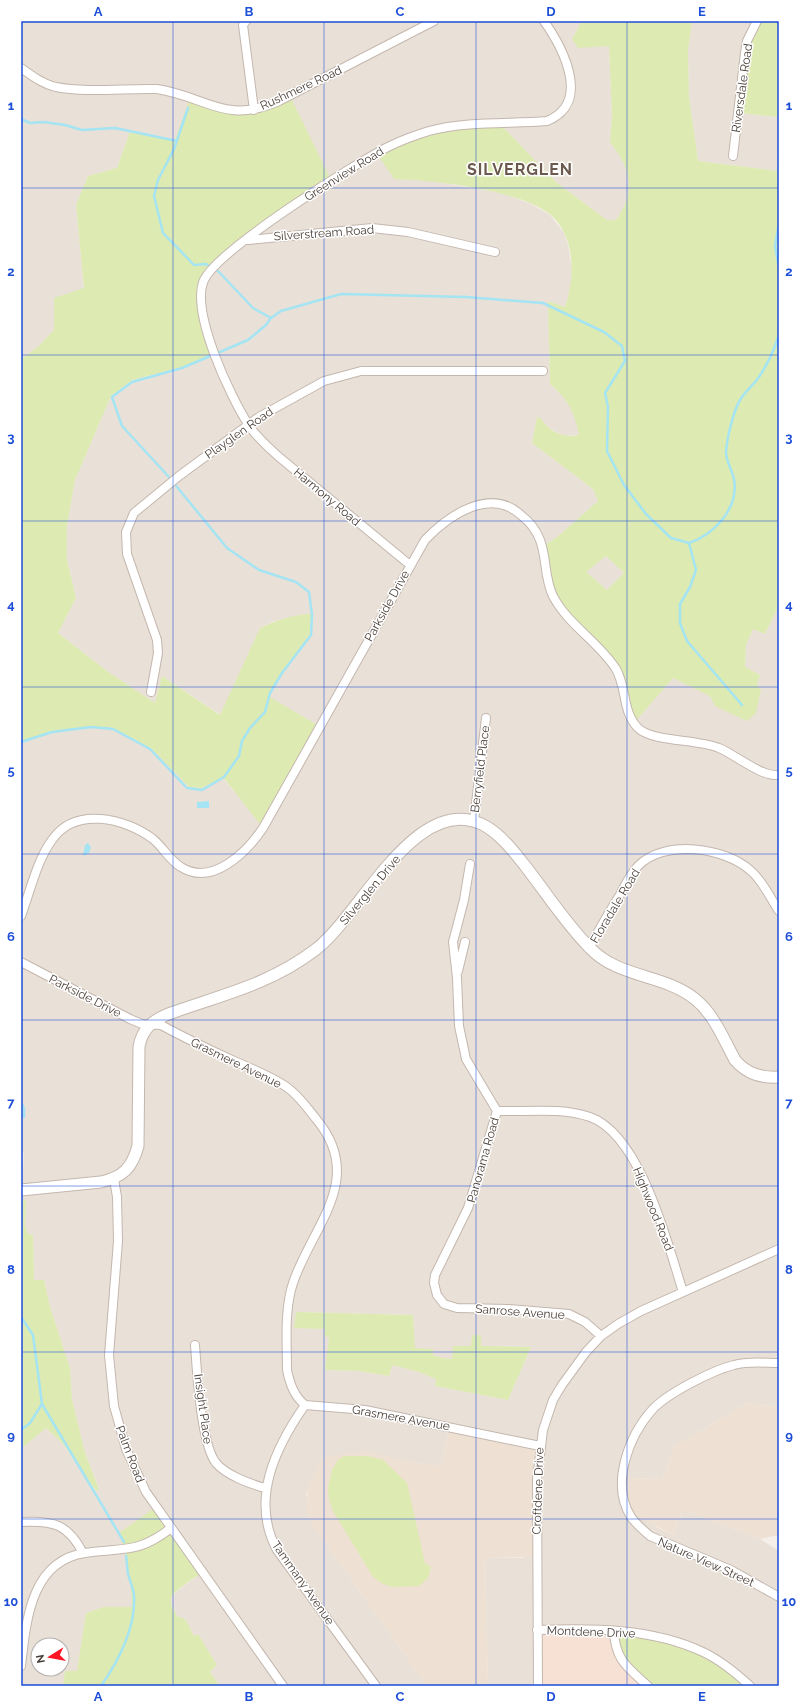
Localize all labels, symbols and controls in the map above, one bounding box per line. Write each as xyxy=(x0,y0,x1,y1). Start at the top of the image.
text: A xyxy=(94,4,103,19)
text: B xyxy=(245,4,254,19)
text: C xyxy=(396,4,405,19)
text: D xyxy=(546,4,556,19)
text: E xyxy=(698,4,706,19)
street label: Riversdale Road xyxy=(729,43,755,133)
street label: Rushmere Road xyxy=(258,63,344,113)
text: 1 xyxy=(8,98,15,113)
text: 1 xyxy=(786,98,793,113)
street label: Greenview Road xyxy=(302,144,386,204)
district label: SILVERGLEN xyxy=(467,160,573,179)
street label: Silverstream Road xyxy=(273,223,375,243)
text: 2 xyxy=(7,264,15,279)
text: 2 xyxy=(785,264,793,279)
street label: Playglen Road xyxy=(202,404,276,462)
text: 3 xyxy=(7,430,15,445)
text: 3 xyxy=(785,430,793,445)
street label: Harmony Road xyxy=(291,465,363,529)
street label: Parkside Drive xyxy=(362,568,412,644)
text: 4 xyxy=(7,597,15,612)
text: 4 xyxy=(785,597,793,612)
street label: Berryfield Place xyxy=(468,725,492,813)
text: 5 xyxy=(7,763,15,778)
text: 5 xyxy=(785,763,793,778)
street label: Silverglen Drive xyxy=(337,852,403,928)
street label: Floradale Road xyxy=(587,866,643,946)
text: 6 xyxy=(7,929,15,944)
text: 6 xyxy=(785,929,793,944)
street label: Parkside Drive xyxy=(47,972,123,1020)
street label: Grasmere Avenue xyxy=(188,1035,284,1091)
text: 7 xyxy=(7,1095,15,1110)
text: 7 xyxy=(785,1095,793,1110)
street label: Panorama Road xyxy=(464,1116,502,1204)
street label: Highwood Road xyxy=(630,1165,676,1253)
text: 8 xyxy=(7,1262,15,1277)
text: 8 xyxy=(785,1262,793,1277)
street label: Sanrose Avenue xyxy=(475,1302,565,1322)
street label: Insight Place xyxy=(191,1373,215,1445)
street label: Grasmere Avenue xyxy=(351,1403,451,1433)
street label: Palm Road xyxy=(113,1423,147,1485)
text: 9 xyxy=(7,1428,15,1443)
text: 9 xyxy=(785,1428,793,1443)
street label: Croftdene Drive xyxy=(529,1447,547,1535)
street label: Nature View Street xyxy=(656,1534,756,1590)
street label: Tammany Avenue xyxy=(269,1538,337,1628)
text: 10 xyxy=(4,1594,18,1609)
text: 10 xyxy=(782,1594,796,1609)
street label: Montdene Drive xyxy=(546,1623,636,1641)
north arrow xyxy=(30,1637,70,1677)
text: N xyxy=(33,1653,48,1664)
text: A xyxy=(94,1689,103,1704)
text: B xyxy=(245,1689,254,1704)
text: C xyxy=(396,1689,405,1704)
text: D xyxy=(546,1689,556,1704)
text: E xyxy=(698,1689,706,1704)

